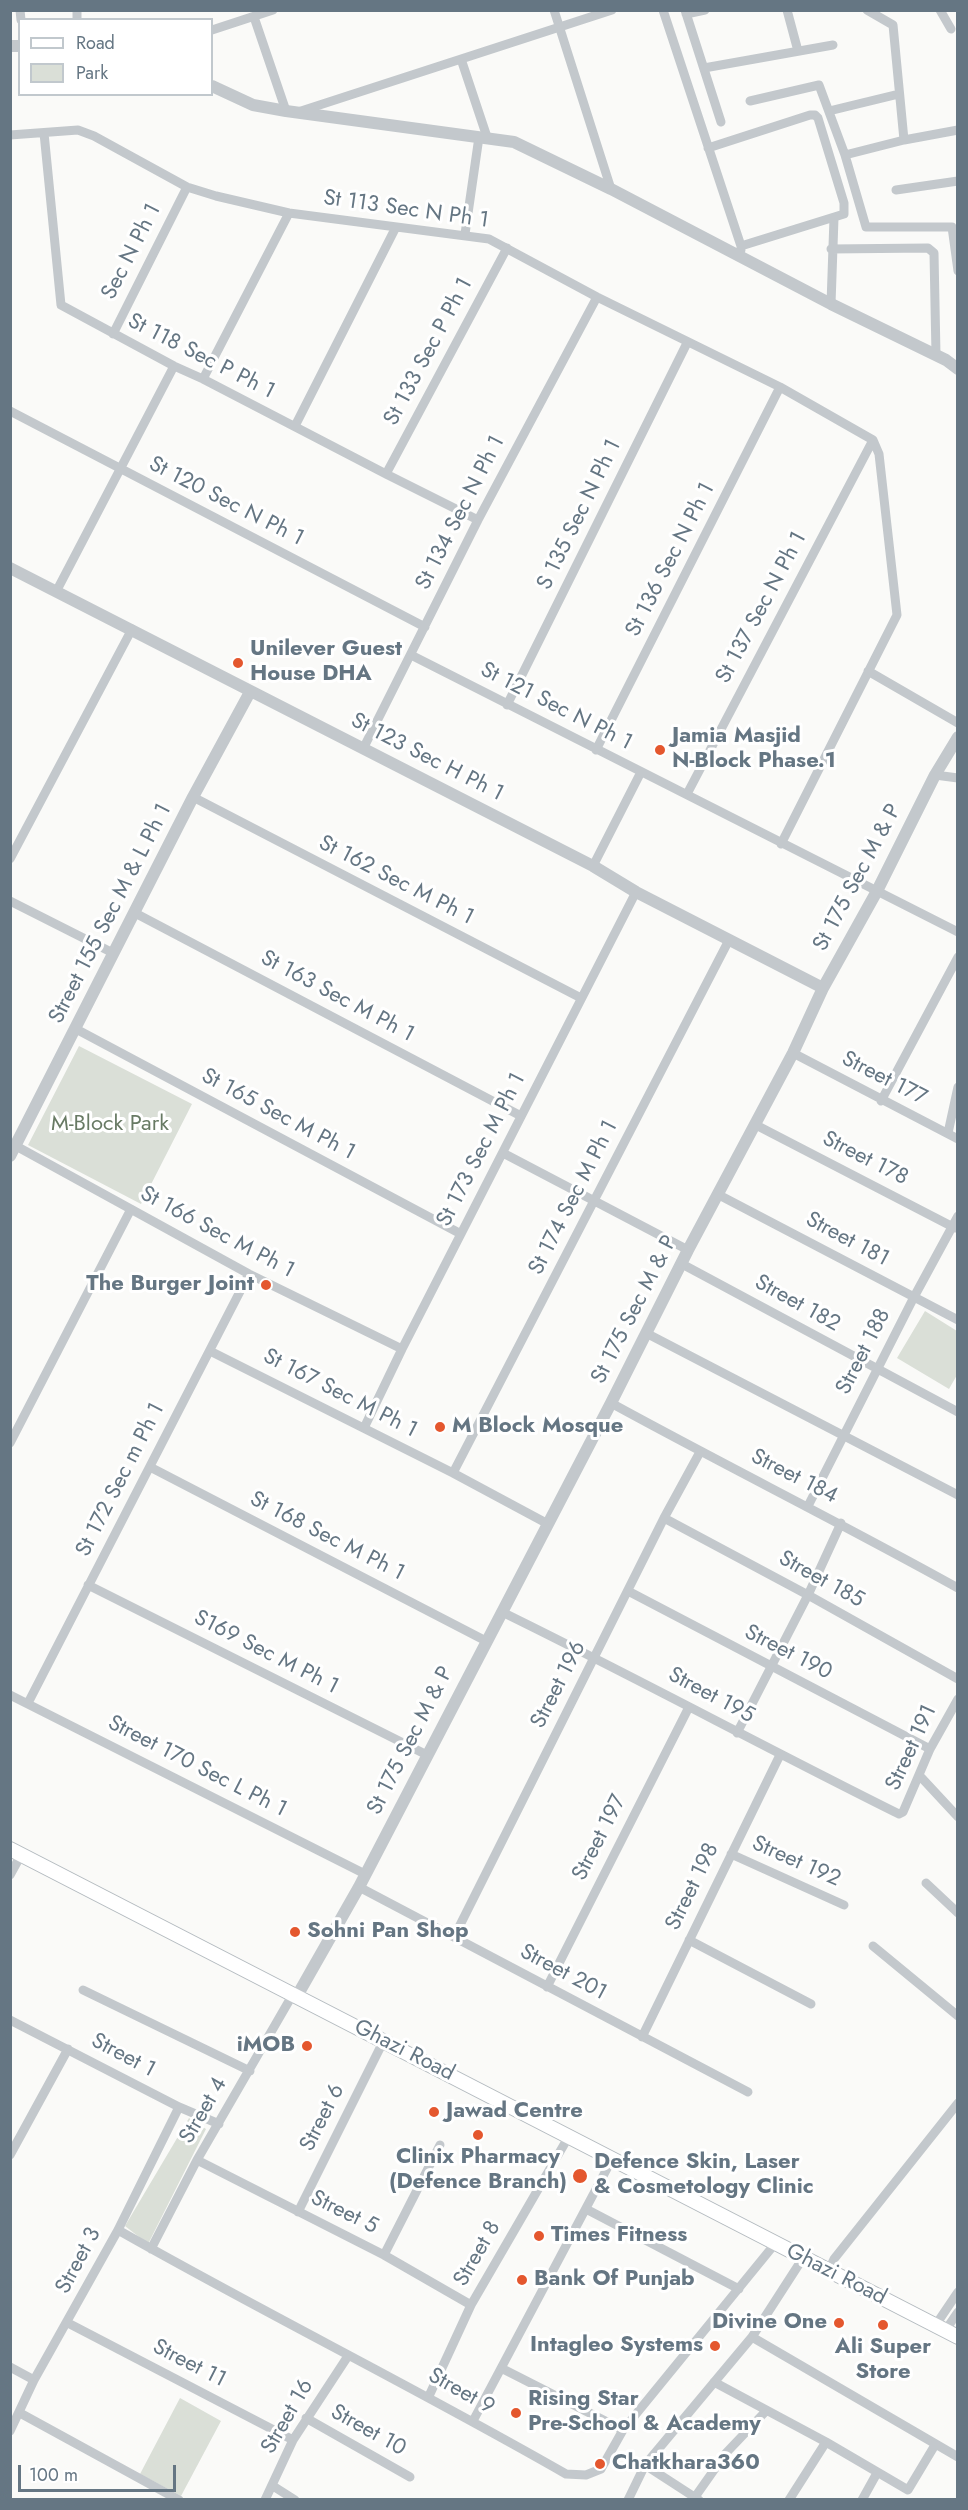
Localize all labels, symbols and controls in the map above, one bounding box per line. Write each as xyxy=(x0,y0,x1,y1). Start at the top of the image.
legend xyxy=(18,18,213,96)
text: Road xyxy=(76,30,115,56)
text: Park xyxy=(76,60,108,86)
street label: St 113 Sec N Ph 1 xyxy=(322,185,490,235)
street label: Sec N Ph 1 xyxy=(97,200,167,304)
street label: St 133 Sec P Ph 1 xyxy=(379,274,479,430)
street label: St 118 Sec P Ph 1 xyxy=(123,309,279,405)
street label: St 134 Sec N Ph 1 xyxy=(411,431,511,595)
street label: S 135 Sec N Ph 1 xyxy=(532,436,628,594)
street label: St 120 Sec N Ph 1 xyxy=(144,452,308,552)
street label: St 136 Sec N Ph 1 xyxy=(621,479,721,641)
street label: St 137 Sec N Ph 1 xyxy=(711,528,813,688)
place label: Unilever Guest House DHA xyxy=(250,637,402,688)
marker: Unilever Guest House DHA xyxy=(231,656,245,670)
street label: St 121 Sec N Ph 1 xyxy=(476,657,636,757)
street label: St 123 Sec H Ph 1 xyxy=(346,708,508,808)
place label: Jamia Masjid N-Block Phase.1 xyxy=(672,724,836,776)
marker: Jamia Masjid N-Block Phase.1 xyxy=(653,743,667,757)
street label: Street 155 Sec M & L Ph 1 xyxy=(44,800,178,1028)
street label: St 175 Sec M & P xyxy=(808,800,908,956)
street label: St 162 Sec M Ph 1 xyxy=(314,831,478,931)
street label: St 163 Sec M Ph 1 xyxy=(256,945,418,1049)
street label: Street 177 xyxy=(837,1046,931,1112)
street label: St 165 Sec M Ph 1 xyxy=(197,1063,359,1167)
street label: St 173 Sec M Ph 1 xyxy=(432,1069,532,1231)
park label: M-Block Park xyxy=(51,1112,169,1138)
street label: St 174 Sec M Ph 1 xyxy=(524,1116,624,1280)
street label: Street 178 xyxy=(818,1126,912,1192)
street label: St 166 Sec M Ph 1 xyxy=(135,1181,299,1285)
street label: Street 181 xyxy=(801,1207,893,1273)
street label: St 175 Sec M & P xyxy=(586,1231,684,1389)
street label: Street 182 xyxy=(750,1270,844,1338)
place label: The Burger Joint xyxy=(86,1272,254,1298)
marker: The Burger Joint xyxy=(259,1278,273,1292)
street label: Street 188 xyxy=(831,1305,897,1399)
street label: St 167 Sec M Ph 1 xyxy=(258,1344,422,1444)
street label: St 172 Sec m Ph 1 xyxy=(71,1399,171,1561)
place label: M Block Mosque xyxy=(452,1414,623,1440)
marker: M Block Mosque xyxy=(433,1420,447,1434)
street label: Street 184 xyxy=(746,1444,842,1510)
street label: St 168 Sec M Ph 1 xyxy=(245,1487,409,1587)
street label: Street 185 xyxy=(774,1546,868,1614)
street label: S169 Sec M Ph 1 xyxy=(189,1605,343,1701)
street label: Street 190 xyxy=(740,1620,836,1686)
street label: Street 196 xyxy=(526,1637,592,1733)
street label: St 175 Sec M & P xyxy=(362,1662,460,1820)
street label: Street 195 xyxy=(663,1662,759,1730)
street label: Street 191 xyxy=(881,1701,943,1795)
street label: Street 170 Sec L Ph 1 xyxy=(103,1710,291,1824)
street label: Street 197 xyxy=(567,1791,633,1885)
street label: Street 192 xyxy=(748,1831,844,1893)
street label: Street 198 xyxy=(661,1839,725,1935)
place label: Sohni Pan Shop xyxy=(307,1919,469,1945)
marker: Sohni Pan Shop xyxy=(288,1925,302,1939)
street label: Street 201 xyxy=(515,1939,611,2007)
street label: Ghazi Road xyxy=(349,2014,459,2088)
street label: Street 1 xyxy=(86,2028,160,2084)
place label: iMOB xyxy=(237,2033,295,2059)
marker: iMOB xyxy=(300,2039,314,2053)
street label: Street 4 xyxy=(175,2073,233,2149)
street label: Street 6 xyxy=(295,2080,351,2156)
place label: Jawad Centre xyxy=(446,2099,583,2125)
marker: Jawad Centre xyxy=(427,2105,441,2119)
marker: Clinix Pharmacy (Defence Branch) xyxy=(471,2128,485,2142)
place label: Clinix Pharmacy (Defence Branch) xyxy=(389,2145,567,2196)
place label: Defence Skin, Laser & Cosmetology Clinic xyxy=(594,2150,814,2202)
marker: Defence Skin, Laser & Cosmetology Clinic xyxy=(571,2167,589,2185)
street label: Street 5 xyxy=(306,2185,382,2241)
street label: Street 8 xyxy=(449,2217,507,2291)
street label: Street 3 xyxy=(51,2223,107,2299)
place label: Times Fitness xyxy=(551,2223,687,2249)
marker: Times Fitness xyxy=(532,2229,546,2243)
street label: Ghazi Road xyxy=(781,2238,891,2312)
place label: Bank Of Punjab xyxy=(534,2267,695,2293)
marker: Bank Of Punjab xyxy=(515,2273,529,2287)
place label: Divine One xyxy=(712,2310,827,2336)
marker: Divine One xyxy=(832,2316,846,2330)
marker: Ali Super Store xyxy=(876,2318,890,2332)
place label: Intagleo Systems xyxy=(530,2333,703,2359)
street label: Street 11 xyxy=(148,2334,230,2394)
place label: Ali Super Store xyxy=(835,2335,931,2386)
marker: Intagleo Systems xyxy=(708,2339,722,2353)
street label: Street 9 xyxy=(423,2363,499,2421)
street label: Street 16 xyxy=(256,2375,320,2459)
place label: Rising Star Pre-School & Academy xyxy=(528,2387,761,2438)
street label: Street 10 xyxy=(326,2400,410,2462)
marker: Rising Star Pre-School & Academy xyxy=(509,2406,523,2420)
place label: Chatkhara360 xyxy=(612,2451,760,2477)
scale bar xyxy=(21,2453,178,2491)
marker: Chatkhara360 xyxy=(593,2457,607,2471)
text: 100 m xyxy=(29,2462,78,2488)

